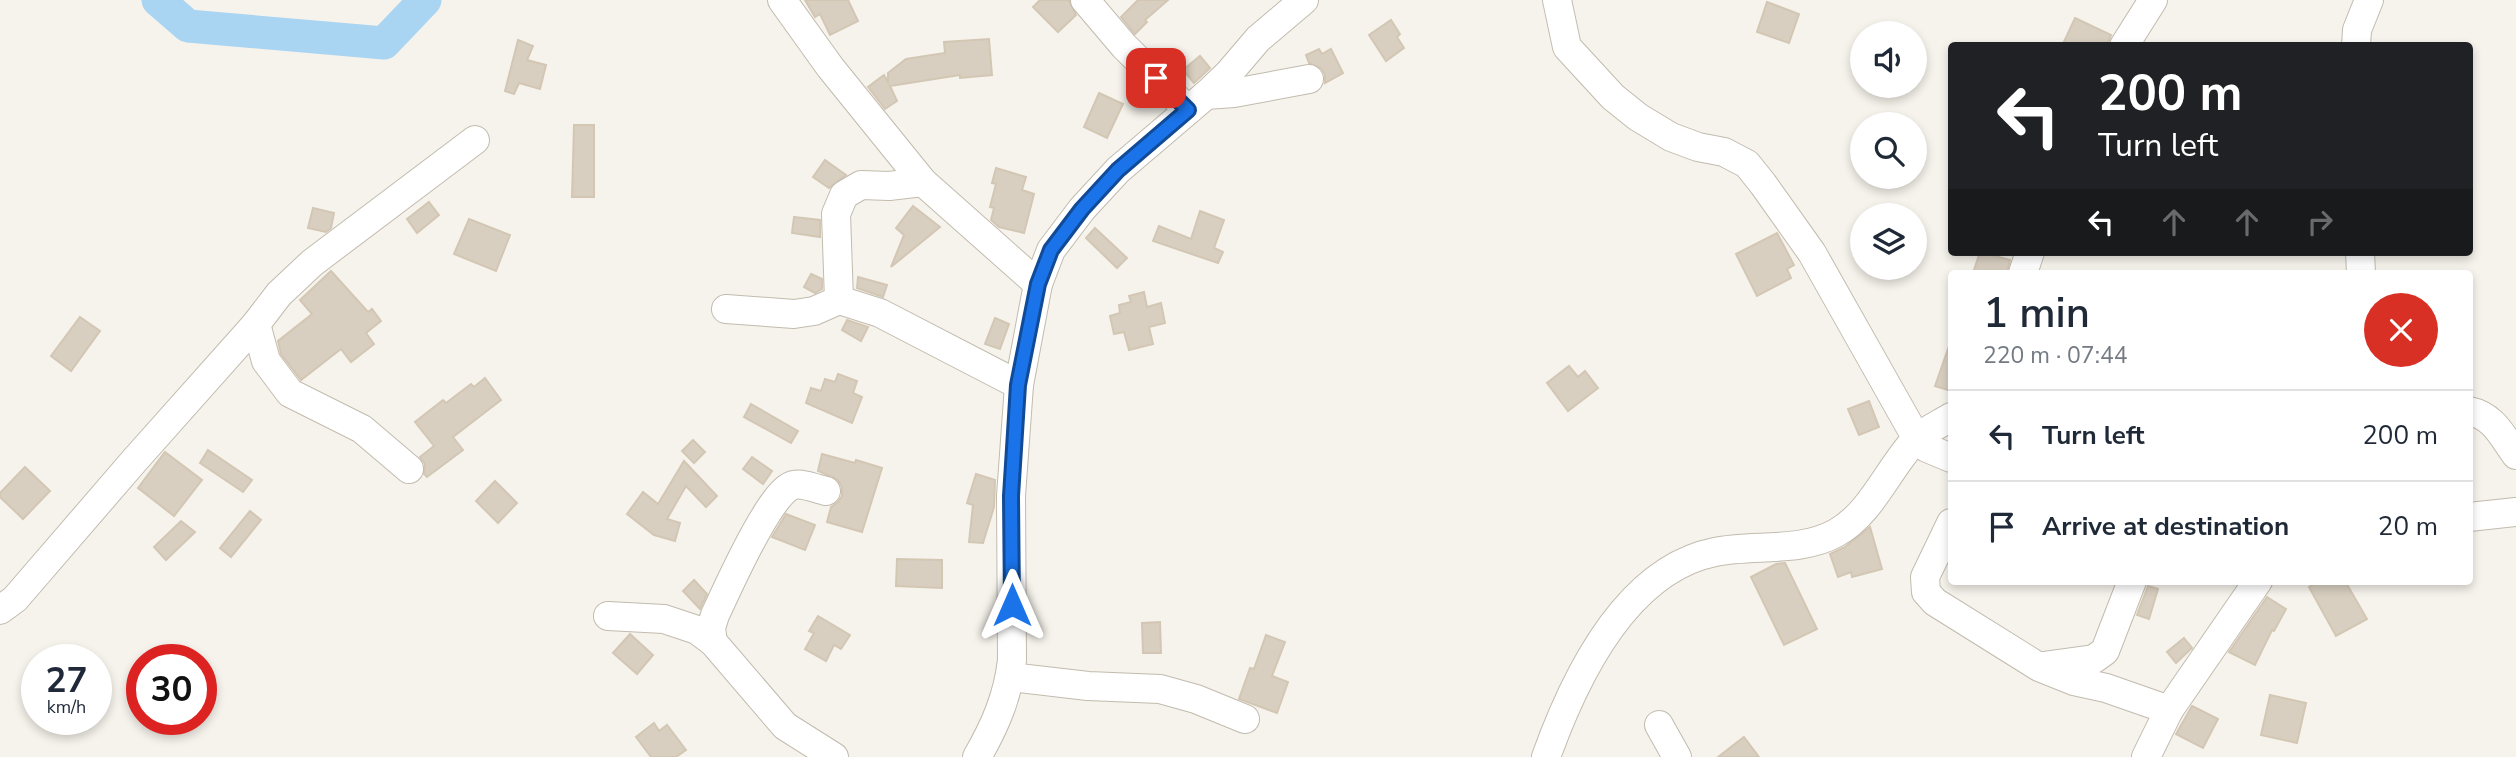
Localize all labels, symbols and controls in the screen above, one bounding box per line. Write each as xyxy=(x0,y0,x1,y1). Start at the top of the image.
map controls xyxy=(1850,21,1927,280)
button: sound xyxy=(1850,21,1927,98)
pin xyxy=(1126,48,1186,108)
icon: arrive xyxy=(1137,59,1175,97)
text: 200 m xyxy=(2098,60,2242,127)
icon: left xyxy=(1983,70,2074,161)
button: search xyxy=(1850,112,1927,189)
text: Turn left xyxy=(2098,124,2218,167)
button: layers xyxy=(1850,203,1927,280)
icon: left xyxy=(2082,203,2120,241)
icon: ahead xyxy=(2155,203,2193,241)
icon: ahead xyxy=(2228,203,2266,241)
icon: right xyxy=(2301,203,2339,241)
text: 1 min xyxy=(1983,285,2090,342)
button: close xyxy=(2364,293,2438,367)
text: 220 m · 07:44 xyxy=(1983,340,2128,371)
icon: left xyxy=(1983,417,2021,455)
text: Turn left xyxy=(2042,418,2145,453)
text: 200 m xyxy=(2362,418,2438,453)
icon: arrive xyxy=(1983,508,2021,546)
text: Arrive at destination xyxy=(2042,509,2289,544)
text: 20 m xyxy=(2378,509,2438,544)
position arrow xyxy=(975,568,1049,642)
speed limit sign: 30 xyxy=(126,644,217,735)
text: 27 xyxy=(45,657,88,704)
text: km/h xyxy=(47,695,86,719)

